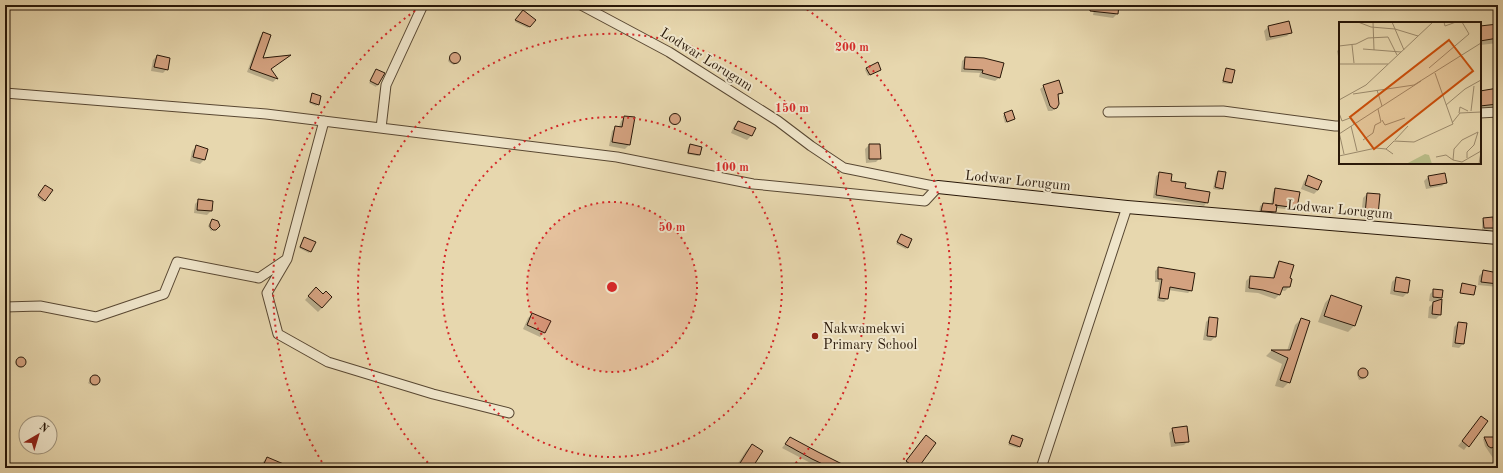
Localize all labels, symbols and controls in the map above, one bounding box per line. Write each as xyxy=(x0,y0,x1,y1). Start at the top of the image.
inset map xyxy=(1339,22,1481,164)
street label: Lodwar Lorugum xyxy=(658,26,755,94)
text: 200 m xyxy=(835,42,869,54)
text: 150 m xyxy=(775,102,809,115)
text: 100 m xyxy=(715,162,749,174)
street label: Lodwar Lorugum xyxy=(964,168,1071,194)
street label: Lodwar Lorugum xyxy=(1286,198,1393,222)
text: 50 m xyxy=(659,221,686,234)
centre of rings xyxy=(605,280,619,294)
place label: Nakwamekwi Primary School xyxy=(823,322,917,352)
marker: Nakwamekwi Primary School xyxy=(810,331,820,341)
north arrow xyxy=(18,415,58,455)
text: N xyxy=(37,421,50,436)

